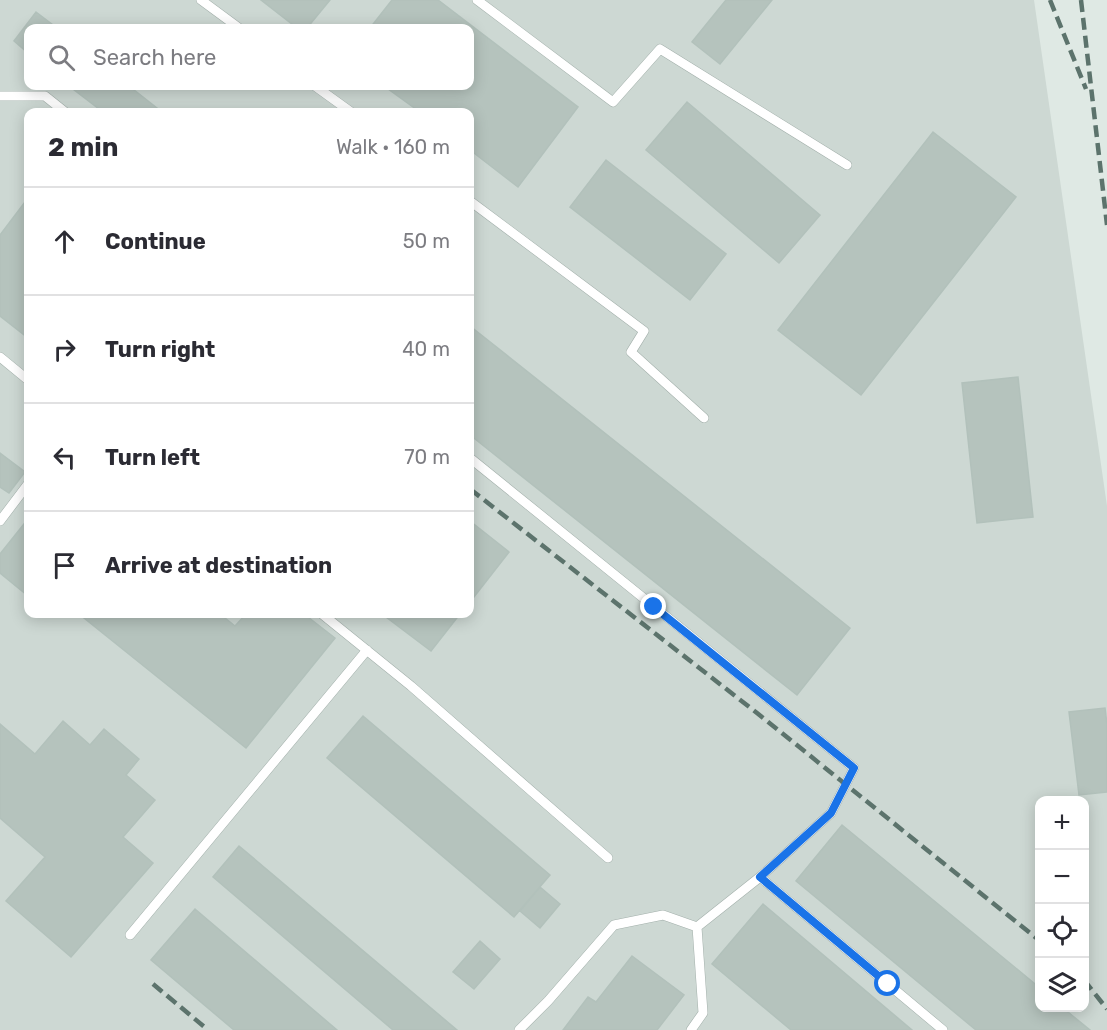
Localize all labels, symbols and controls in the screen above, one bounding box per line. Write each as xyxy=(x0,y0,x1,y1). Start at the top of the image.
search box xyxy=(24,24,474,90)
icon: search xyxy=(45,41,78,74)
text: Search here xyxy=(93,44,216,71)
text: 2 min xyxy=(48,132,118,163)
text: Walk · 160 m xyxy=(336,135,450,159)
icon: ahead xyxy=(48,225,81,258)
text: Continue xyxy=(105,228,206,255)
text: 50 m xyxy=(403,229,450,253)
icon: right xyxy=(48,333,81,366)
text: Turn right xyxy=(105,336,215,363)
text: 40 m xyxy=(402,337,450,361)
icon: left xyxy=(48,441,81,474)
text: Turn left xyxy=(105,444,200,471)
text: 70 m xyxy=(404,445,450,469)
icon: arrive xyxy=(48,549,81,582)
text: Arrive at destination xyxy=(105,552,332,579)
route end xyxy=(640,593,666,619)
map controls xyxy=(1035,796,1089,1012)
button: + xyxy=(1035,796,1089,850)
button: − xyxy=(1035,850,1089,904)
button: locate xyxy=(1035,904,1089,958)
button: layers xyxy=(1035,958,1089,1012)
route start xyxy=(874,970,900,996)

